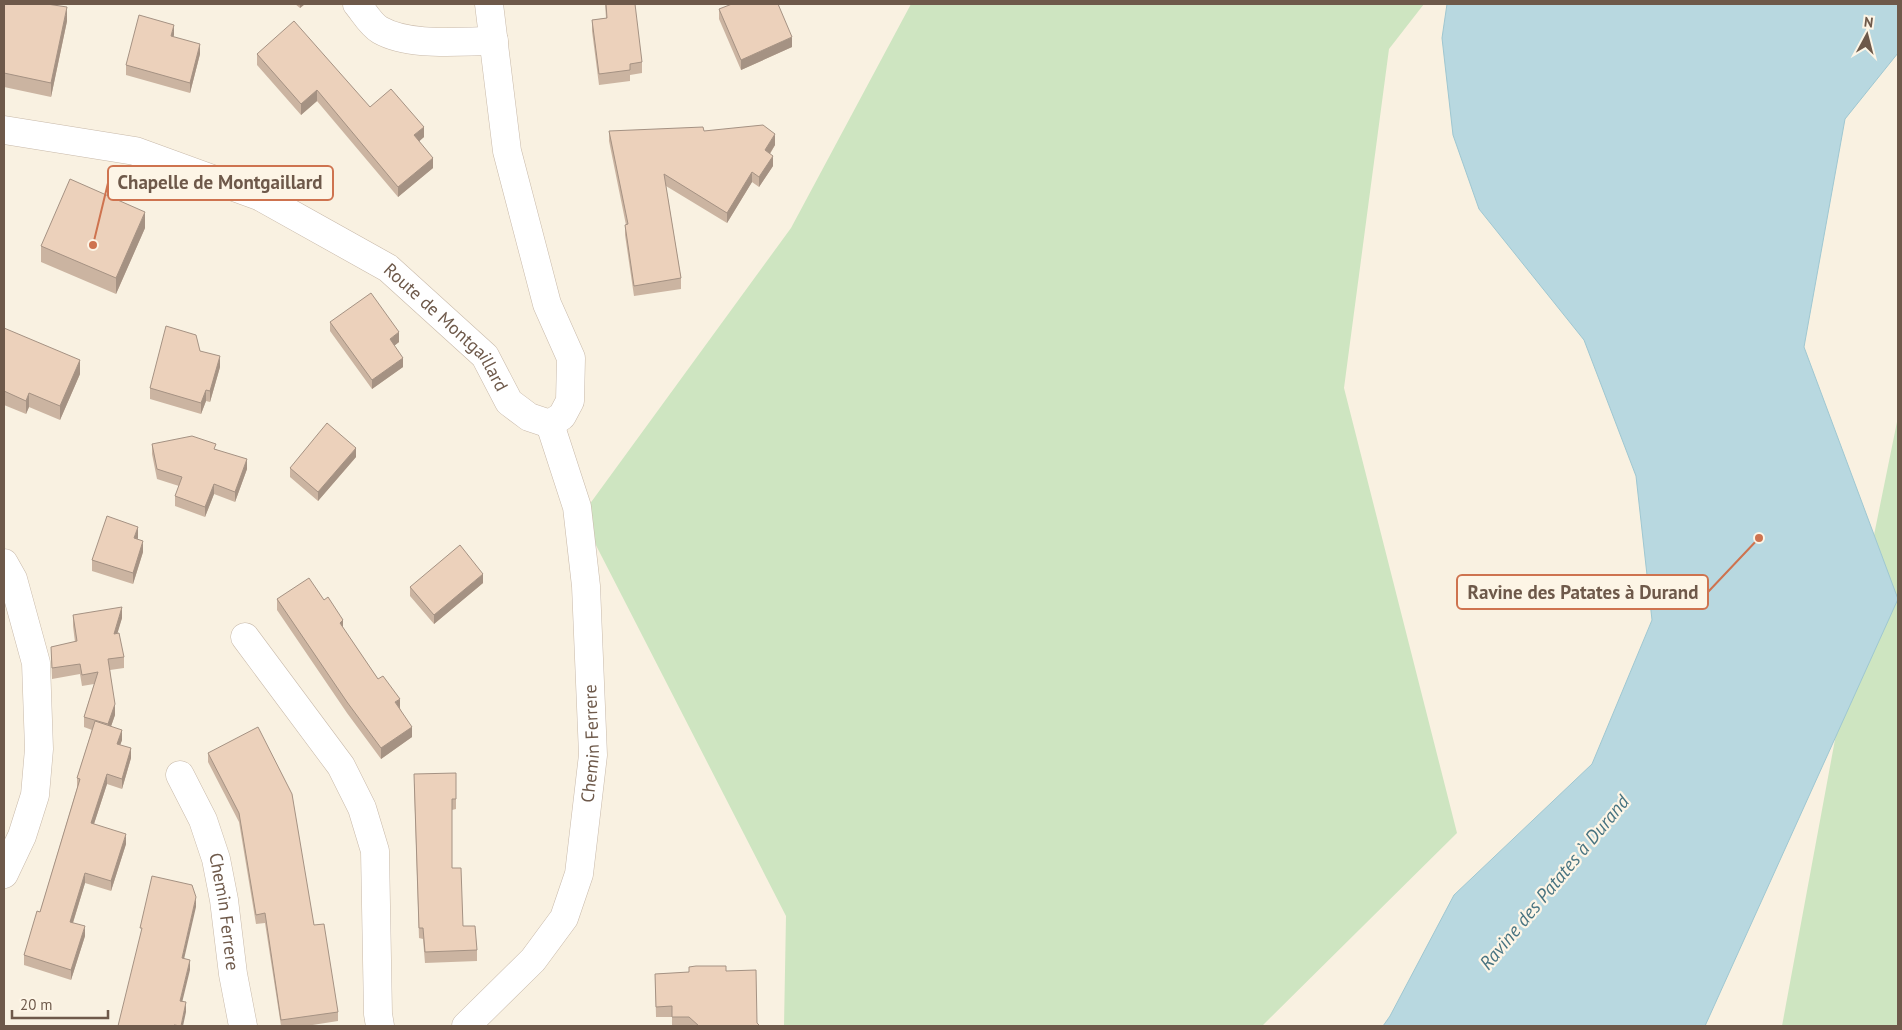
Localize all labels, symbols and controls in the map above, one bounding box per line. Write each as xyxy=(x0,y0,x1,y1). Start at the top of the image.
north arrow xyxy=(1842,10,1892,60)
text: N xyxy=(1863,13,1874,32)
callout: Chapelle de Montgaillard xyxy=(108,166,333,200)
text: Chapelle de Montgaillard xyxy=(117,170,323,194)
street label: Route de Montgaillard xyxy=(379,258,513,395)
callout: Ravine des Patates à Durand xyxy=(1457,575,1708,609)
text: Ravine des Patates à Durand xyxy=(1468,580,1698,604)
street label: Chemin Ferrere xyxy=(575,684,604,804)
water label: Ravine des Patates à Durand xyxy=(1474,789,1635,974)
street label: Chemin Ferrere xyxy=(204,850,244,972)
scale bar xyxy=(12,988,109,1020)
text: 20 m xyxy=(20,995,53,1014)

